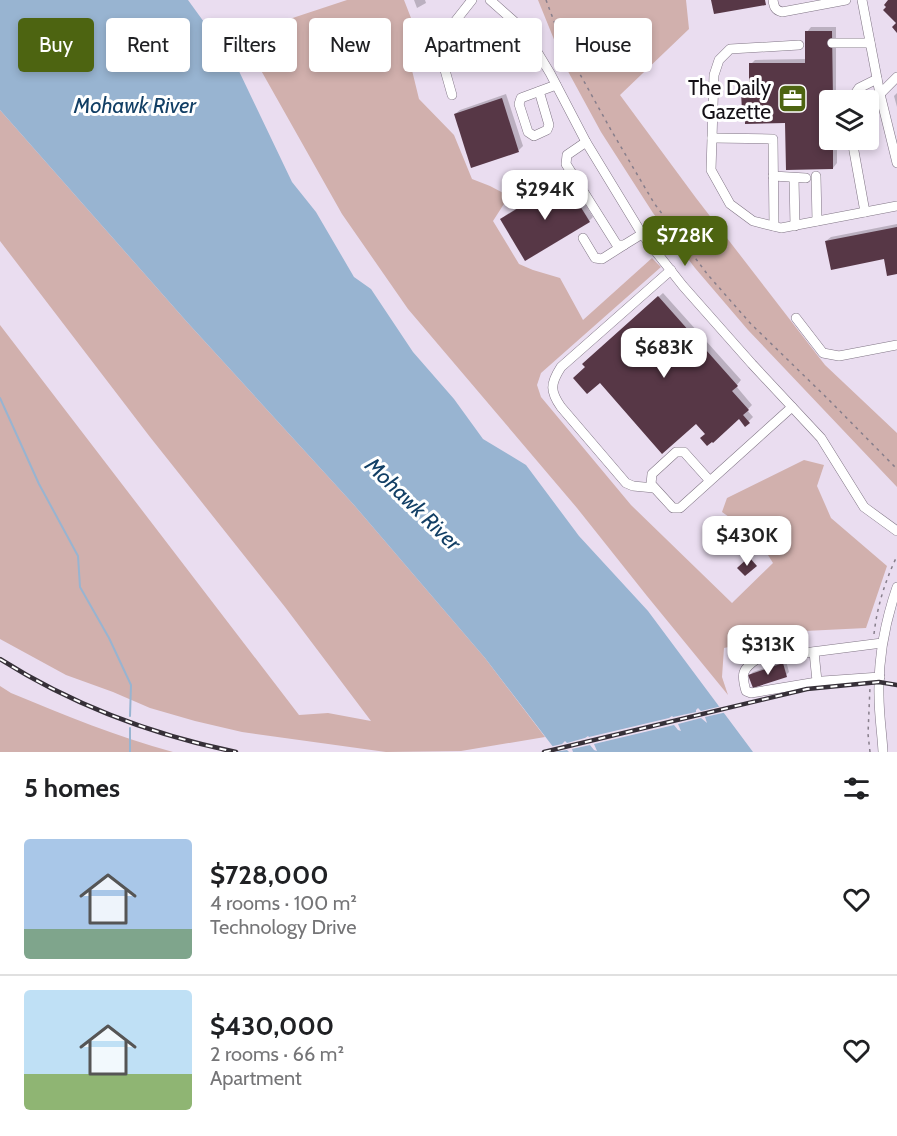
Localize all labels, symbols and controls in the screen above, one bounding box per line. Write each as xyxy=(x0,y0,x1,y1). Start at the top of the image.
chip: Buy xyxy=(18,18,94,72)
chip: Rent xyxy=(106,18,190,72)
chip: Filters xyxy=(202,18,297,72)
chip: New xyxy=(309,18,391,72)
chip: Apartment xyxy=(403,18,542,72)
chip: House xyxy=(554,18,652,72)
place label: The Daily Gazette xyxy=(688,75,771,124)
office icon: The Daily Gazette xyxy=(776,83,808,115)
map controls xyxy=(819,90,879,150)
button: layers xyxy=(819,90,879,150)
water label: Mohawk River xyxy=(73,92,197,119)
pin: $294K xyxy=(503,170,587,221)
text: $294K xyxy=(516,177,574,201)
pin: $728K xyxy=(643,216,727,267)
text: $728K xyxy=(657,223,714,247)
pin: $683K xyxy=(622,328,706,379)
text: $683K xyxy=(635,335,693,359)
water label: Mohawk River xyxy=(359,451,467,557)
pin: $430K xyxy=(705,516,789,567)
text: $430K xyxy=(716,523,778,547)
pin: $313K xyxy=(726,625,810,676)
text: $313K xyxy=(741,632,795,656)
text: 5 homes xyxy=(24,772,120,804)
icon: filters xyxy=(840,772,873,805)
text: $728,000 xyxy=(210,859,329,891)
icon: home xyxy=(72,863,144,935)
icon: heart xyxy=(840,883,873,916)
text: 4 rooms · 100 m² xyxy=(210,891,357,915)
text: Technology Drive xyxy=(210,915,356,939)
text: $430,000 xyxy=(210,1010,334,1042)
icon: home xyxy=(72,1014,144,1086)
icon: heart xyxy=(840,1034,873,1067)
text: 2 rooms · 66 m² xyxy=(210,1042,344,1066)
text: Apartment xyxy=(210,1066,302,1090)

